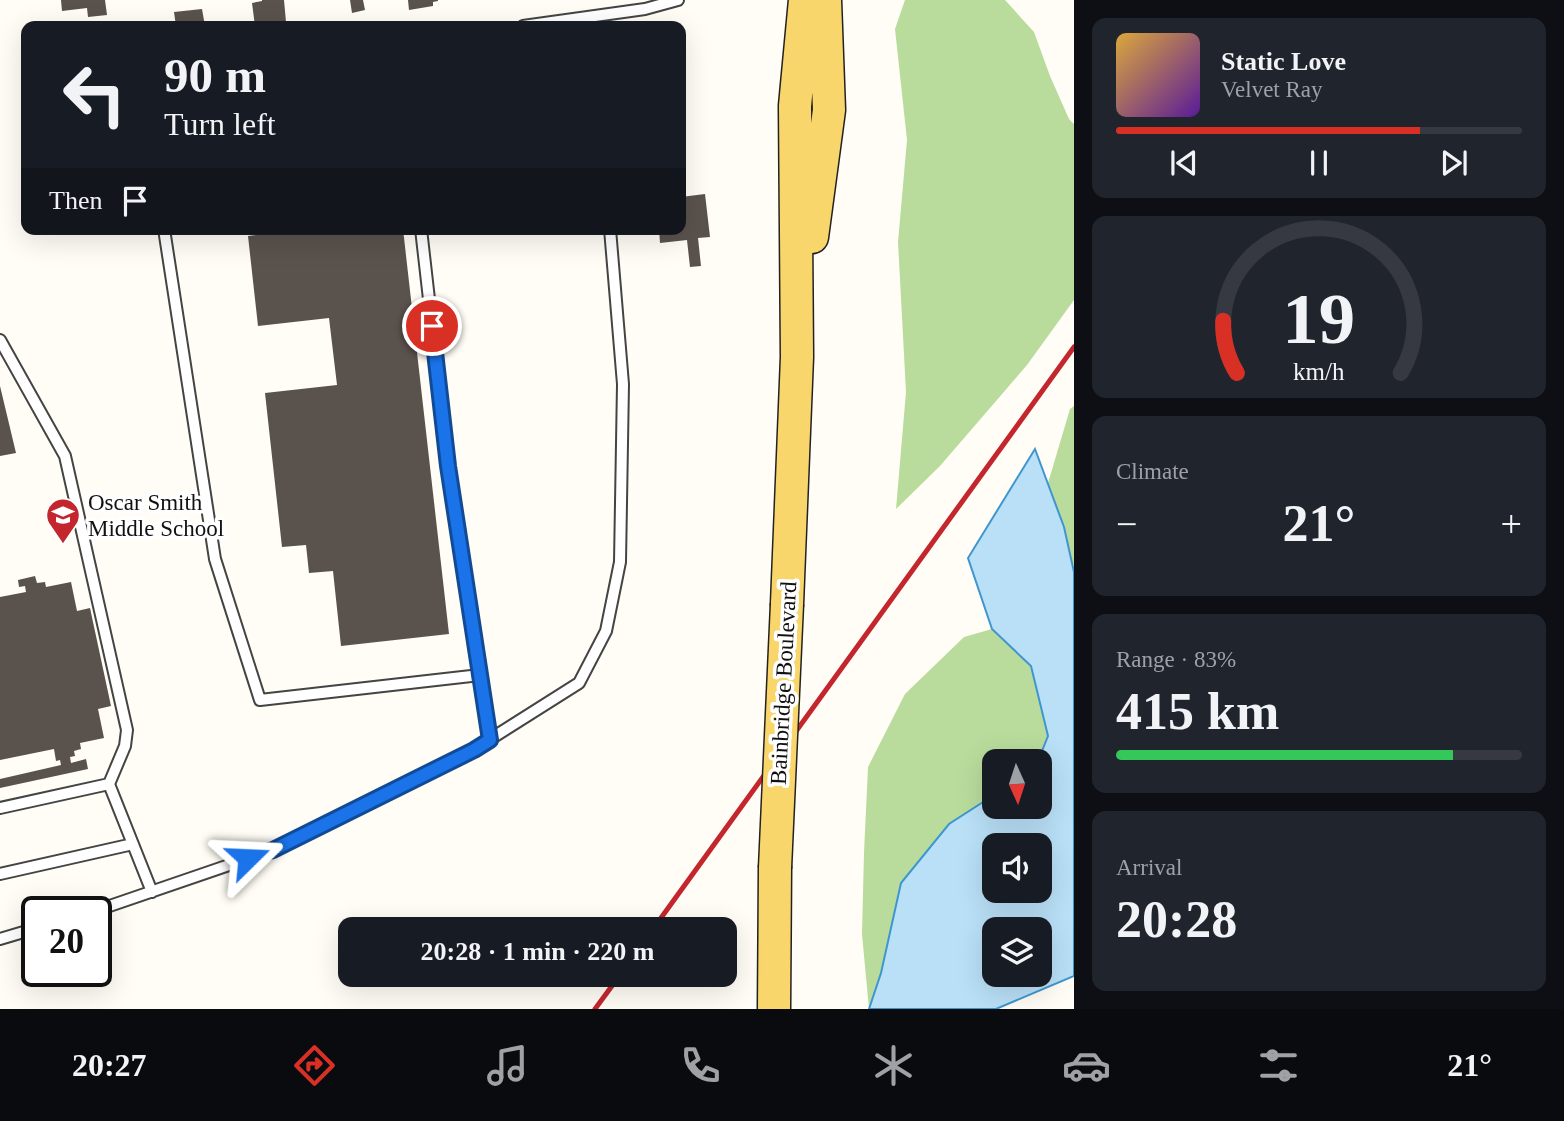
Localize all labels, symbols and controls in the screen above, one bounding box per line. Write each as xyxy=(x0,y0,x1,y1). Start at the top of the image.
text: Static Love xyxy=(1221,47,1346,76)
text: 90 m xyxy=(164,48,266,103)
icon: left xyxy=(49,49,140,140)
text: Velvet Ray xyxy=(1221,77,1323,102)
text: Turn left xyxy=(164,106,276,142)
icon: previous xyxy=(1165,144,1203,182)
icon: pause xyxy=(1300,144,1338,182)
icon: next xyxy=(1435,144,1473,182)
icon: arrive xyxy=(116,182,154,220)
text: Then xyxy=(49,186,102,215)
text: 19 xyxy=(1283,278,1355,359)
pin xyxy=(402,296,462,356)
icon: arrive xyxy=(413,307,451,345)
text: km/h xyxy=(1293,358,1345,385)
text: Climate xyxy=(1116,459,1189,484)
place label: Oscar Smith Middle School xyxy=(88,490,224,541)
text: 21° xyxy=(1283,495,1355,552)
school or university icon: Oscar Smith Middle School xyxy=(44,496,82,545)
text: − xyxy=(1116,503,1137,545)
text: + xyxy=(1501,503,1522,545)
street label: Bainbridge Boulevard xyxy=(766,580,801,785)
text: Range · 83% xyxy=(1116,647,1236,672)
text: 415 km xyxy=(1116,683,1279,740)
north arrow xyxy=(982,749,1052,819)
map controls xyxy=(982,749,1052,987)
position arrow xyxy=(211,821,285,895)
button: sound xyxy=(982,833,1052,903)
text: Arrival xyxy=(1116,855,1182,880)
text: 20:28 xyxy=(1116,891,1237,948)
speed limit sign: 20 xyxy=(21,896,112,987)
button: layers xyxy=(982,917,1052,987)
text: 20:28 · 1 min · 220 m xyxy=(421,937,655,966)
icon: directions xyxy=(290,1041,339,1090)
icon: music xyxy=(483,1041,532,1090)
icon: phone xyxy=(676,1041,725,1090)
icon: climate xyxy=(869,1041,918,1090)
icon: car xyxy=(1062,1041,1111,1090)
icon: filters xyxy=(1254,1041,1303,1090)
text: 20:27 xyxy=(72,1047,147,1083)
text: 21° xyxy=(1447,1047,1492,1083)

